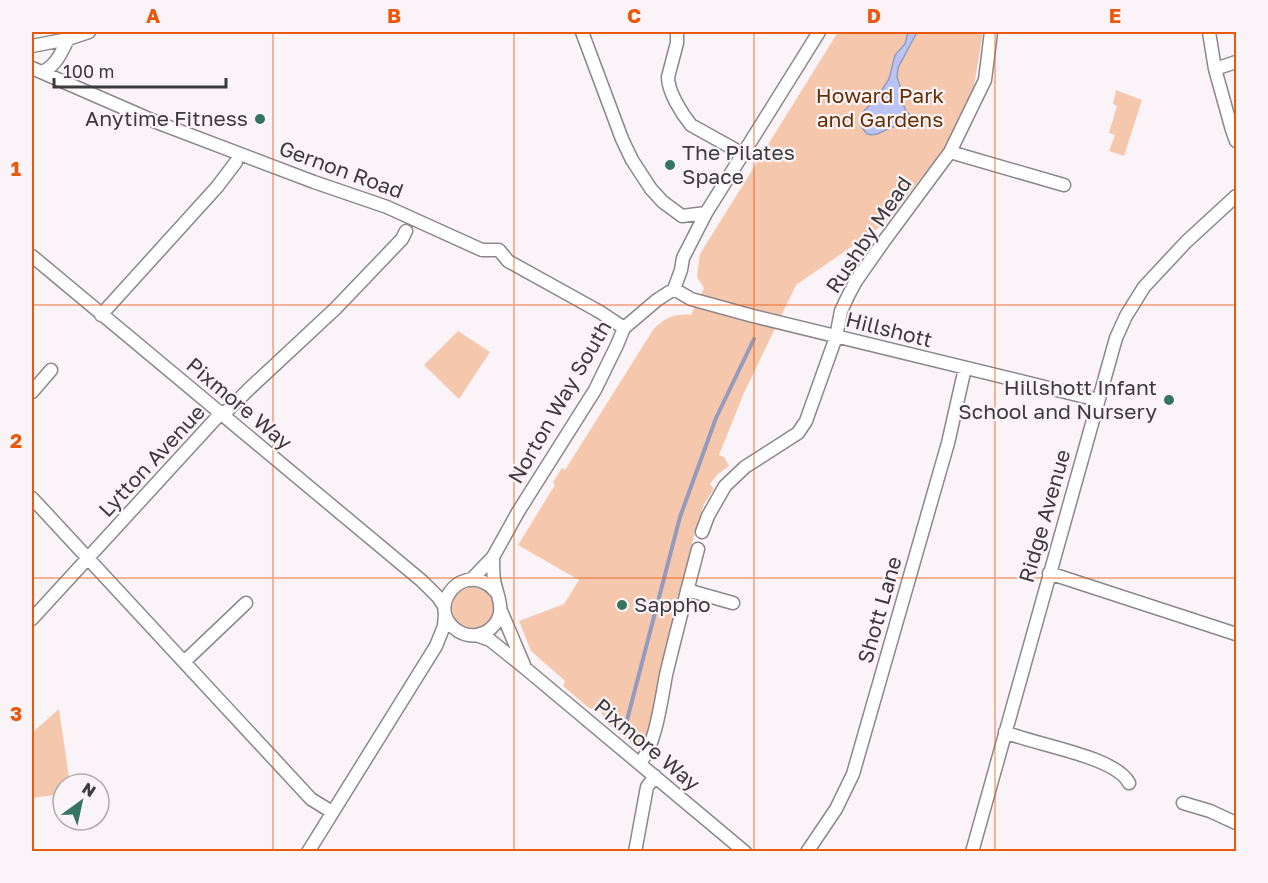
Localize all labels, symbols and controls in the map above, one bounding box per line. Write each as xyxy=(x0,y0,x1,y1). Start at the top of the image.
text: A xyxy=(146,3,160,27)
text: B xyxy=(387,3,401,27)
text: C xyxy=(627,3,641,27)
text: D xyxy=(867,3,881,27)
text: E xyxy=(1109,3,1121,27)
scale bar xyxy=(54,51,226,89)
text: 100 m xyxy=(63,60,114,82)
park label: Howard Park and Gardens xyxy=(816,82,944,132)
place label: Anytime Fitness xyxy=(85,105,248,131)
marker: Anytime Fitness xyxy=(253,112,267,126)
street label: Gernon Road xyxy=(276,135,407,204)
place label: The Pilates Space xyxy=(682,139,795,189)
text: 1 xyxy=(11,156,21,180)
marker: The Pilates Space xyxy=(663,158,677,172)
street label: Rushby Mead xyxy=(820,171,917,298)
street label: Hillshott xyxy=(843,306,935,352)
street label: Norton Way South xyxy=(502,315,616,488)
street label: Pixmore Way xyxy=(181,351,298,455)
place label: Hillshott Infant School and Nursery xyxy=(958,374,1157,424)
marker: Hillshott Infant School and Nursery xyxy=(1162,393,1176,407)
street label: Lytton Avenue xyxy=(93,399,210,522)
text: 2 xyxy=(10,428,22,452)
street label: Ridge Avenue xyxy=(1013,446,1075,585)
street label: Shott Lane xyxy=(851,553,907,666)
place label: Sappho xyxy=(634,591,711,617)
marker: Sappho xyxy=(615,598,629,612)
street label: Pixmore Way xyxy=(589,692,706,796)
text: 3 xyxy=(10,701,22,725)
north arrow xyxy=(51,772,111,832)
text: N xyxy=(79,778,100,801)

